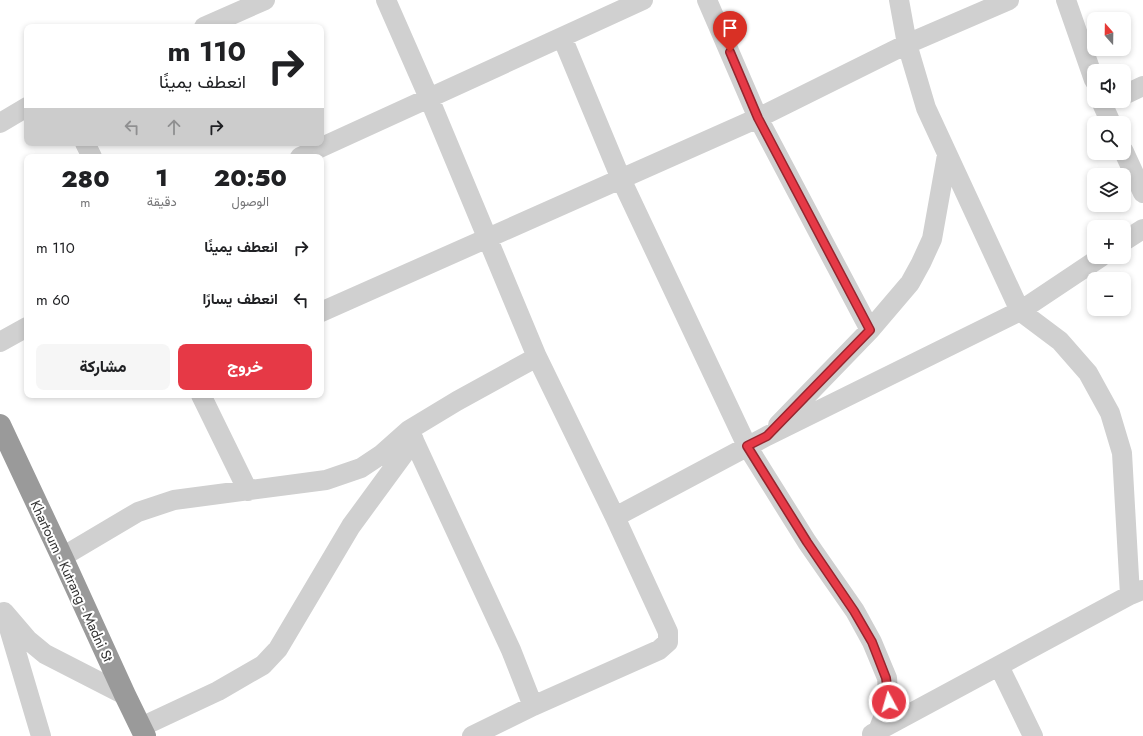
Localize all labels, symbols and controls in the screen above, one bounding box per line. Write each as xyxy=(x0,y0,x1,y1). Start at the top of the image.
pin xyxy=(713,11,747,52)
north arrow xyxy=(1087,12,1131,56)
map controls xyxy=(1087,12,1131,316)
icon: arrive xyxy=(719,17,741,39)
text: 110 m xyxy=(168,31,246,72)
icon: right xyxy=(260,40,312,92)
button: sound xyxy=(1087,64,1131,108)
text: انعطف يمينًا xyxy=(159,69,246,95)
icon: left xyxy=(121,116,143,138)
icon: ahead xyxy=(163,116,185,138)
icon: right xyxy=(205,116,227,138)
button: search xyxy=(1087,116,1131,160)
text: 1 xyxy=(155,160,168,195)
text: 20:50 xyxy=(214,160,287,195)
text: 280 xyxy=(61,161,110,196)
button: layers xyxy=(1087,168,1131,212)
text: دقيقة xyxy=(147,192,177,211)
text: الوصول xyxy=(232,192,269,211)
text: m xyxy=(80,193,90,212)
button: + xyxy=(1087,220,1131,264)
text: انعطف يمينًا xyxy=(204,236,278,258)
text: 110 m xyxy=(36,237,75,259)
icon: right xyxy=(290,237,312,259)
button: − xyxy=(1087,272,1131,316)
text: انعطف يسارًا xyxy=(203,288,278,310)
text: 60 m xyxy=(36,289,70,311)
icon: left xyxy=(290,289,312,311)
button: مشاركة xyxy=(36,344,170,390)
button: خروج xyxy=(178,344,312,390)
street label: Khartoum - Kutrang - Madni St xyxy=(26,497,119,666)
position arrow xyxy=(868,681,910,723)

